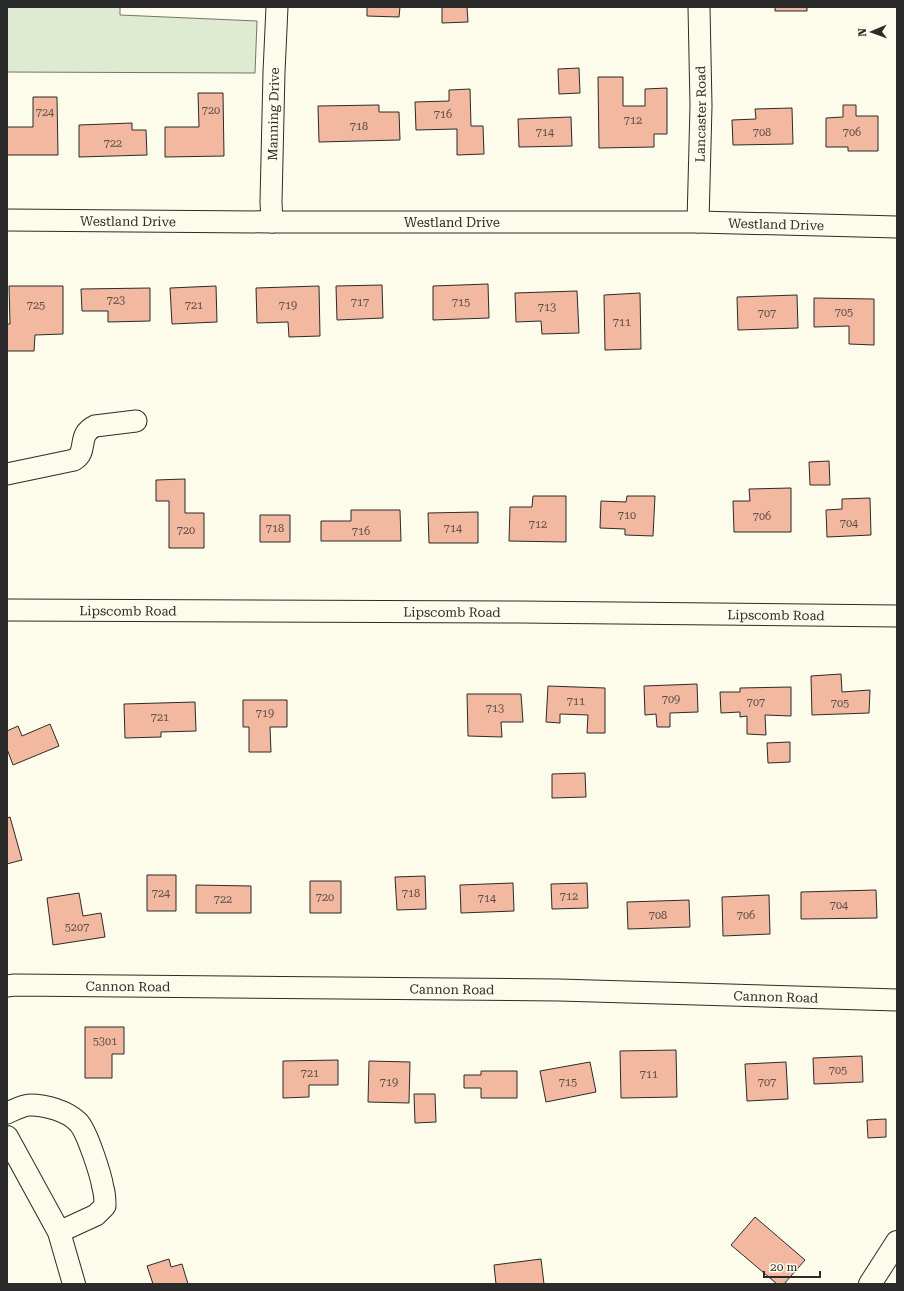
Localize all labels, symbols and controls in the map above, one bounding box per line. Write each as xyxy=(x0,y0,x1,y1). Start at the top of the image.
north arrow xyxy=(852,12,892,52)
text: N xyxy=(856,27,869,37)
street label: Lancaster Road xyxy=(693,65,709,163)
street label: Manning Drive xyxy=(265,67,282,161)
house number: 720 xyxy=(202,104,220,117)
house number: 724 xyxy=(36,106,55,119)
house number: 716 xyxy=(434,108,452,121)
house number: 712 xyxy=(624,114,642,127)
house number: 718 xyxy=(350,120,368,133)
house number: 714 xyxy=(536,126,555,139)
house number: 708 xyxy=(753,126,771,139)
house number: 706 xyxy=(843,126,861,139)
house number: 722 xyxy=(104,137,122,150)
street label: Westland Drive xyxy=(80,214,176,229)
street label: Westland Drive xyxy=(404,215,500,230)
street label: Westland Drive xyxy=(728,216,824,233)
house number: 723 xyxy=(107,294,125,307)
house number: 717 xyxy=(351,296,369,309)
house number: 715 xyxy=(452,296,470,309)
house number: 725 xyxy=(27,299,45,312)
house number: 721 xyxy=(185,299,203,312)
house number: 719 xyxy=(279,299,297,312)
house number: 713 xyxy=(538,301,556,314)
house number: 705 xyxy=(835,306,853,319)
house number: 707 xyxy=(758,307,776,320)
house number: 711 xyxy=(613,316,631,329)
house number: 710 xyxy=(618,509,636,522)
house number: 706 xyxy=(753,510,771,523)
house number: 704 xyxy=(840,517,859,530)
house number: 712 xyxy=(529,518,547,531)
house number: 718 xyxy=(266,522,284,535)
house number: 714 xyxy=(444,522,463,535)
house number: 720 xyxy=(177,524,195,537)
house number: 716 xyxy=(352,525,370,538)
street label: Lipscomb Road xyxy=(79,603,177,619)
street label: Lipscomb Road xyxy=(403,605,501,620)
street label: Lipscomb Road xyxy=(727,607,825,623)
house number: 709 xyxy=(662,693,680,706)
house number: 711 xyxy=(567,695,585,708)
house number: 707 xyxy=(747,696,765,709)
house number: 705 xyxy=(831,697,849,710)
house number: 713 xyxy=(486,702,504,715)
house number: 719 xyxy=(256,707,274,720)
house number: 721 xyxy=(151,711,169,724)
house number: 724 xyxy=(152,887,171,900)
house number: 718 xyxy=(402,887,420,900)
house number: 712 xyxy=(560,890,578,903)
house number: 720 xyxy=(316,891,334,904)
house number: 714 xyxy=(478,892,497,905)
house number: 722 xyxy=(214,893,232,906)
house number: 704 xyxy=(830,899,849,912)
house number: 708 xyxy=(649,909,667,922)
house number: 706 xyxy=(737,909,755,922)
house number: 5207 xyxy=(65,921,89,934)
street label: Cannon Road xyxy=(85,979,171,994)
street label: Cannon Road xyxy=(409,982,495,997)
street label: Cannon Road xyxy=(733,988,819,1006)
house number: 5301 xyxy=(93,1035,117,1048)
house number: 705 xyxy=(829,1064,847,1077)
house number: 721 xyxy=(301,1067,319,1080)
house number: 711 xyxy=(640,1068,658,1081)
house number: 719 xyxy=(380,1076,398,1089)
house number: 715 xyxy=(559,1076,577,1089)
house number: 707 xyxy=(758,1076,776,1089)
scale bar xyxy=(764,1253,820,1279)
text: 20 m xyxy=(770,1260,797,1274)

